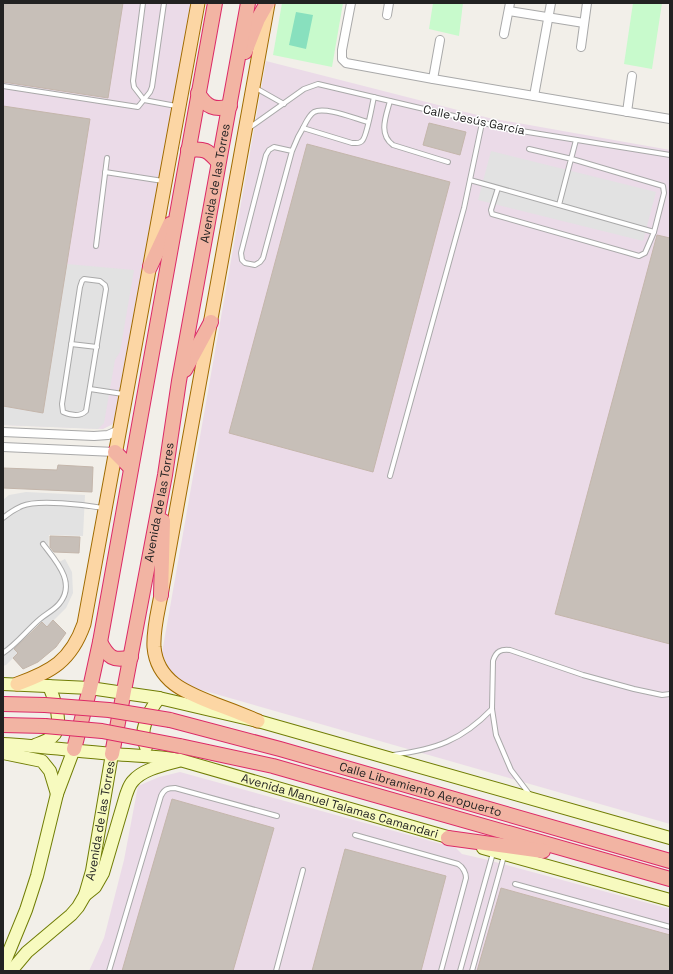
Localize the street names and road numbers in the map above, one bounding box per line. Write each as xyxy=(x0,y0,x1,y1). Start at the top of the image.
street label: Calle Jesús García xyxy=(422,101,527,139)
street label: Avenida de las Torres xyxy=(196,122,234,244)
street label: Avenida de las Torres xyxy=(141,442,178,564)
street label: Calle Libramiento Aeropuerto xyxy=(337,758,504,820)
street label: Avenida de las Torres xyxy=(82,760,119,882)
street label: Avenida Manuel Talamas Camandari xyxy=(239,770,440,842)

